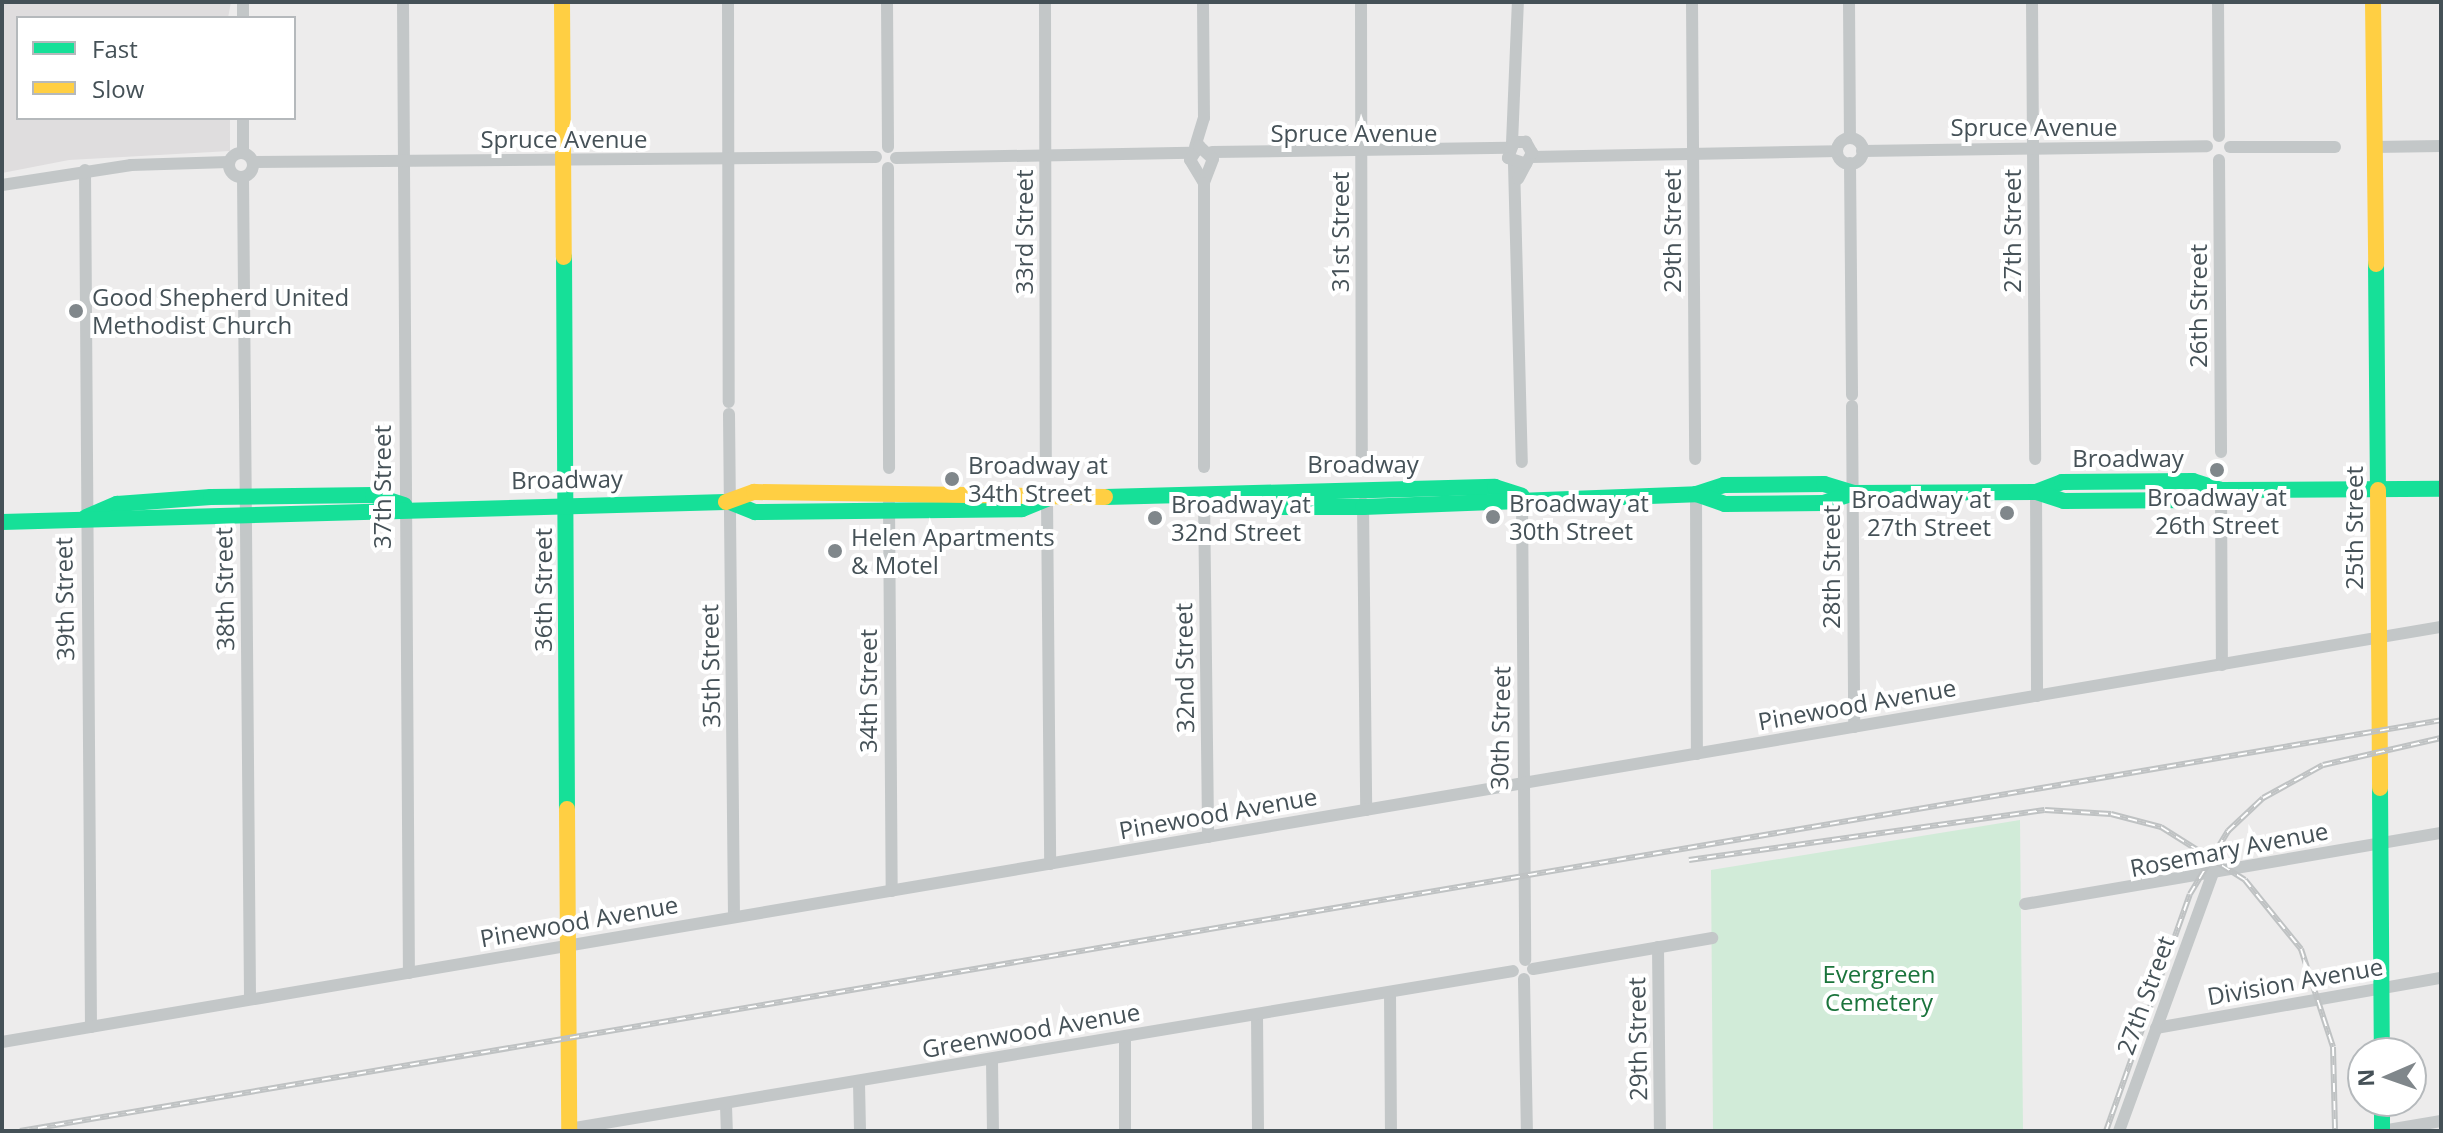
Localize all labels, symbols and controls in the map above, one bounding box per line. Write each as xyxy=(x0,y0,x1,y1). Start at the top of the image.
legend xyxy=(16,16,296,120)
text: Fast xyxy=(92,32,138,65)
text: Slow xyxy=(92,72,144,105)
street label: Spruce Avenue xyxy=(1950,113,2118,141)
street label: Spruce Avenue xyxy=(1270,119,1438,147)
street label: Spruce Avenue xyxy=(480,125,648,153)
street label: 33rd Street xyxy=(1010,169,1038,295)
street label: 29th Street xyxy=(1658,169,1686,293)
street label: 27th Street xyxy=(1998,169,2026,293)
street label: 31st Street xyxy=(1326,172,1354,292)
street label: 26th Street xyxy=(2184,244,2212,368)
place label: Good Shepherd United Methodist Church xyxy=(92,283,349,339)
marker: Good Shepherd United Methodist Church xyxy=(67,302,85,320)
street label: 37th Street xyxy=(368,425,396,549)
street label: Broadway xyxy=(2072,444,2184,472)
street label: Broadway xyxy=(1307,450,1419,478)
place label: Broadway at 34th Street xyxy=(968,451,1108,507)
marker: Broadway at 26th Street xyxy=(2208,461,2226,479)
street label: Broadway xyxy=(511,464,623,494)
street label: 25th Street xyxy=(2340,466,2368,590)
marker: Broadway at 34th Street xyxy=(943,470,961,488)
place label: Broadway at 26th Street xyxy=(2147,483,2287,539)
place label: Broadway at 27th Street xyxy=(1851,485,1991,541)
place label: Broadway at 30th Street xyxy=(1509,489,1649,545)
place label: Broadway at 32nd Street xyxy=(1171,490,1311,546)
marker: Broadway at 27th Street xyxy=(1998,504,2016,522)
street label: 28th Street xyxy=(1817,505,1845,629)
marker: Broadway at 30th Street xyxy=(1484,508,1502,526)
marker: Broadway at 32nd Street xyxy=(1146,509,1164,527)
place label: Helen Apartments & Motel xyxy=(851,523,1055,579)
street label: 38th Street xyxy=(209,527,239,651)
street label: 36th Street xyxy=(529,528,557,652)
street label: 39th Street xyxy=(49,537,79,661)
marker: Helen Apartments & Motel xyxy=(826,542,844,560)
street label: 32nd Street xyxy=(1168,603,1200,733)
street label: 35th Street xyxy=(695,604,725,728)
street label: 34th Street xyxy=(854,629,882,753)
street label: 30th Street xyxy=(1485,666,1515,790)
street label: Pinewood Avenue xyxy=(1756,672,1958,736)
street label: Pinewood Avenue xyxy=(1117,781,1319,845)
street label: Rosemary Avenue xyxy=(2127,816,2331,882)
street label: Pinewood Avenue xyxy=(478,889,680,953)
street label: 27th Street xyxy=(2110,932,2180,1058)
street label: Division Avenue xyxy=(2205,951,2385,1011)
park label: Evergreen Cemetery xyxy=(1822,960,1936,1016)
street label: 29th Street xyxy=(1622,977,1652,1101)
street label: Greenwood Avenue xyxy=(920,997,1142,1063)
north arrow xyxy=(2347,1037,2427,1117)
text: N xyxy=(2350,1068,2380,1087)

